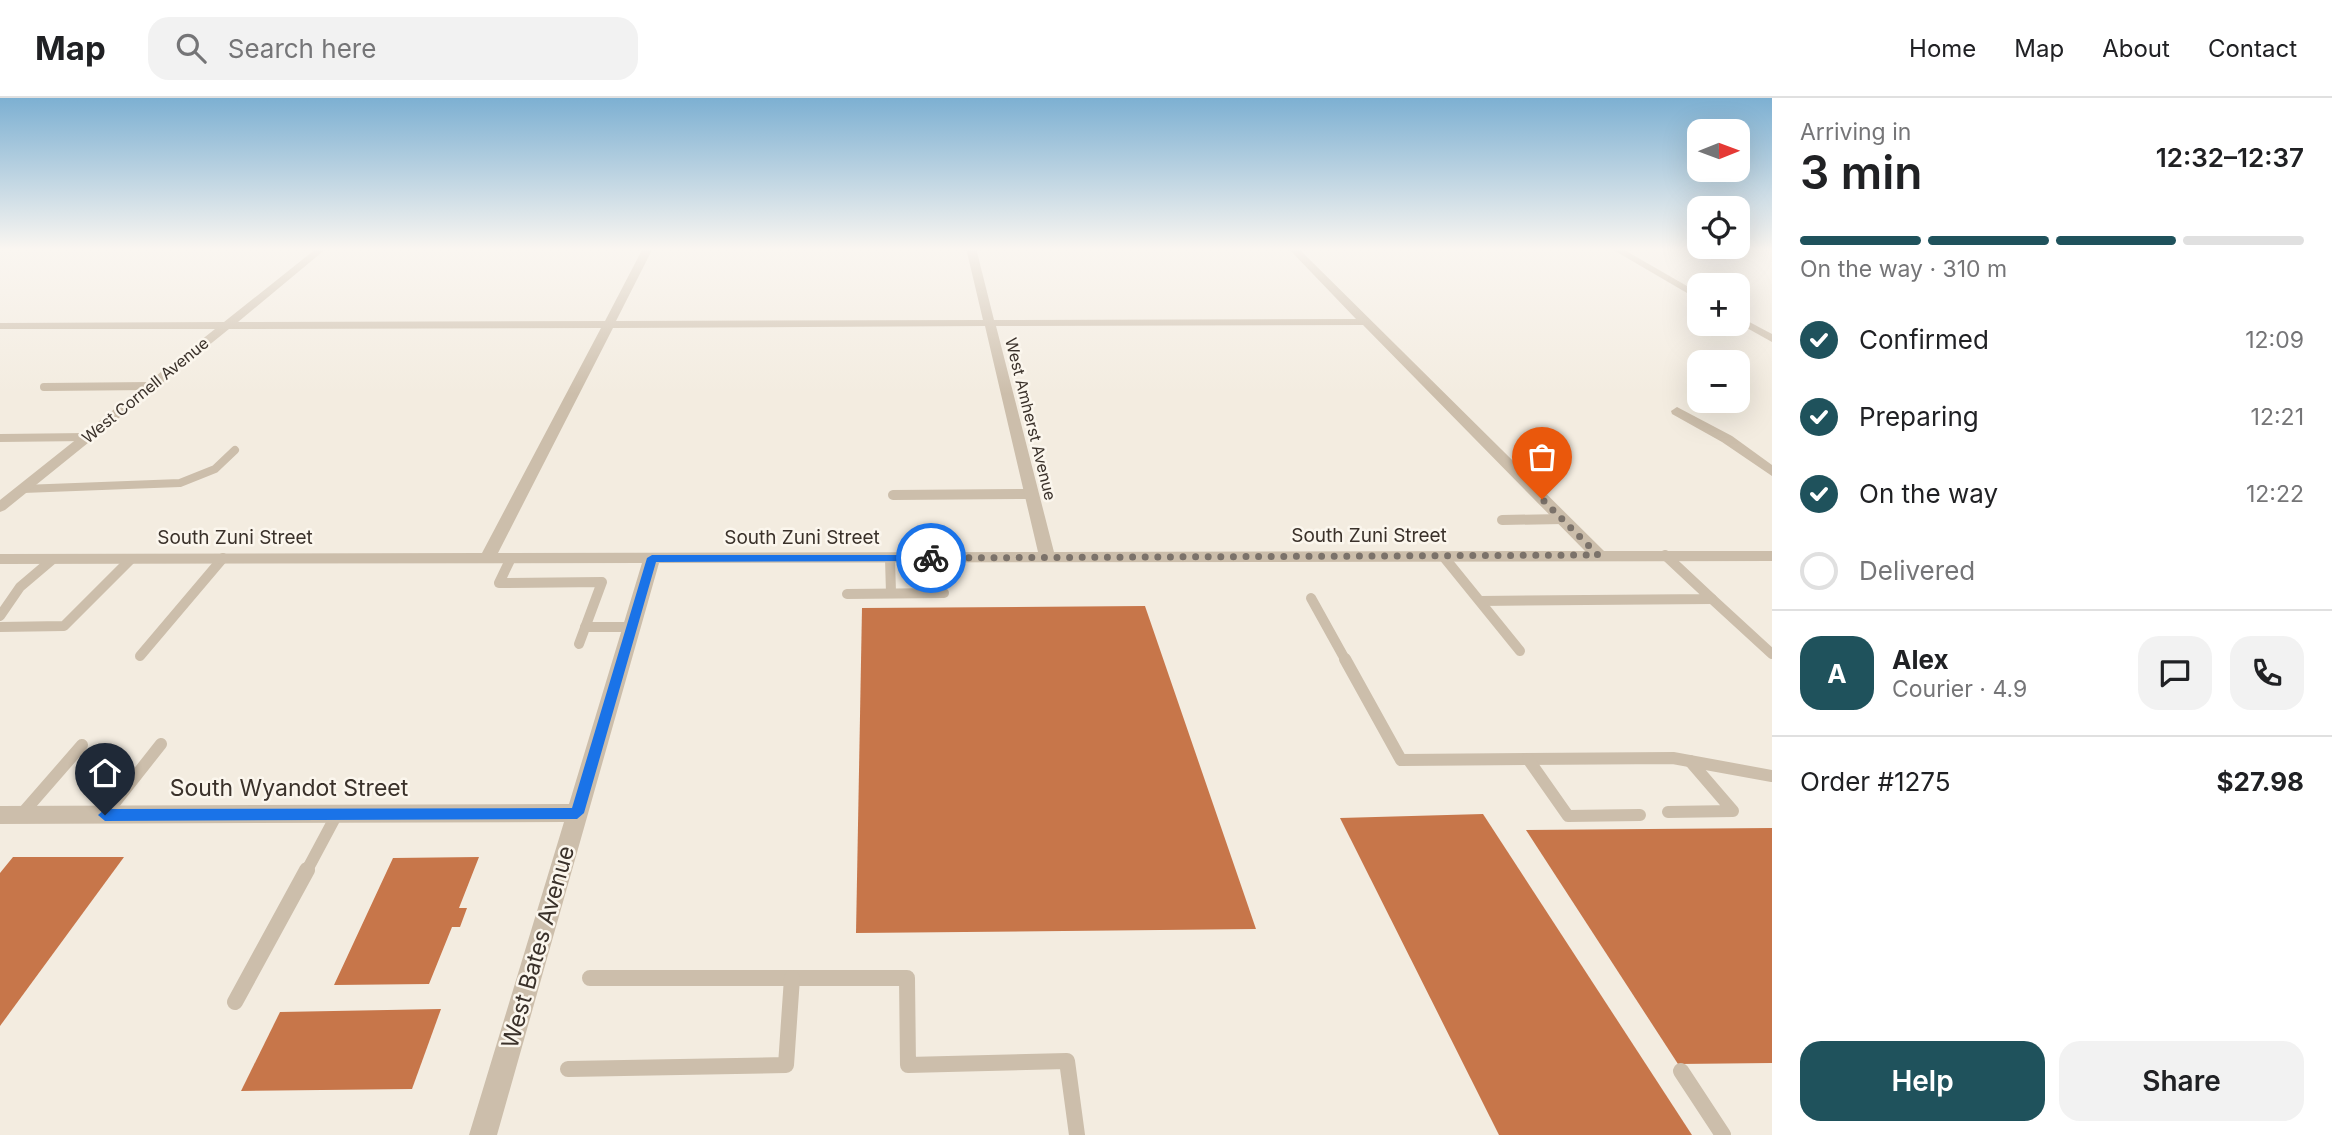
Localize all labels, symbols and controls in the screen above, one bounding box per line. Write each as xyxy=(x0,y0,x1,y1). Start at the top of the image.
search box xyxy=(148,17,638,80)
text: Map xyxy=(35,28,106,68)
icon: search xyxy=(172,29,210,67)
text: Search here xyxy=(228,33,376,64)
text: Home xyxy=(1909,34,1976,63)
text: Map xyxy=(2014,34,2064,63)
text: About xyxy=(2102,34,2170,63)
text: Contact xyxy=(2208,34,2297,63)
text: Arriving in xyxy=(1800,118,1911,146)
north arrow xyxy=(1687,119,1750,182)
map controls xyxy=(1687,119,1750,413)
text: 12:32–12:37 xyxy=(2156,142,2304,173)
text: 3 min xyxy=(1800,144,1922,200)
button: locate xyxy=(1687,196,1750,259)
text: On the way · 310 m xyxy=(1800,255,2007,283)
button: + xyxy=(1687,273,1750,336)
icon: check xyxy=(1800,321,1838,359)
text: Confirmed xyxy=(1859,324,1989,355)
text: 12:09 xyxy=(2245,326,2304,354)
street label: West Cornell Avenue xyxy=(78,333,212,447)
street label: West Amherst Avenue xyxy=(1001,336,1061,502)
button: − xyxy=(1687,350,1750,413)
icon: check xyxy=(1800,398,1838,436)
text: Preparing xyxy=(1859,401,1979,432)
text: 12:21 xyxy=(2251,403,2304,431)
pin xyxy=(1512,427,1572,499)
icon: bag xyxy=(1523,438,1561,476)
icon: check xyxy=(1800,475,1838,513)
text: On the way xyxy=(1859,478,1998,509)
text: 12:22 xyxy=(2246,480,2304,508)
courier xyxy=(896,523,966,593)
street label: South Zuni Street xyxy=(1291,524,1447,547)
street label: South Zuni Street xyxy=(157,526,313,549)
street label: South Zuni Street xyxy=(724,526,880,549)
icon: bike xyxy=(912,539,950,577)
text: Delivered xyxy=(1859,555,1975,586)
button: chat xyxy=(2138,636,2212,710)
button: phone xyxy=(2230,636,2304,710)
text: Alex xyxy=(1892,644,1949,675)
text: A xyxy=(1827,658,1847,689)
text: Courier · 4.9 xyxy=(1892,675,2027,703)
pin xyxy=(75,743,135,815)
icon: home xyxy=(86,754,124,792)
text: Order #1275 xyxy=(1800,766,1951,797)
text: $27.98 xyxy=(2217,766,2304,797)
street label: South Wyandot Street xyxy=(170,774,409,802)
street label: West Bates Avenue xyxy=(496,843,580,1051)
button: Help xyxy=(1800,1041,2045,1121)
button: Share xyxy=(2059,1041,2304,1121)

